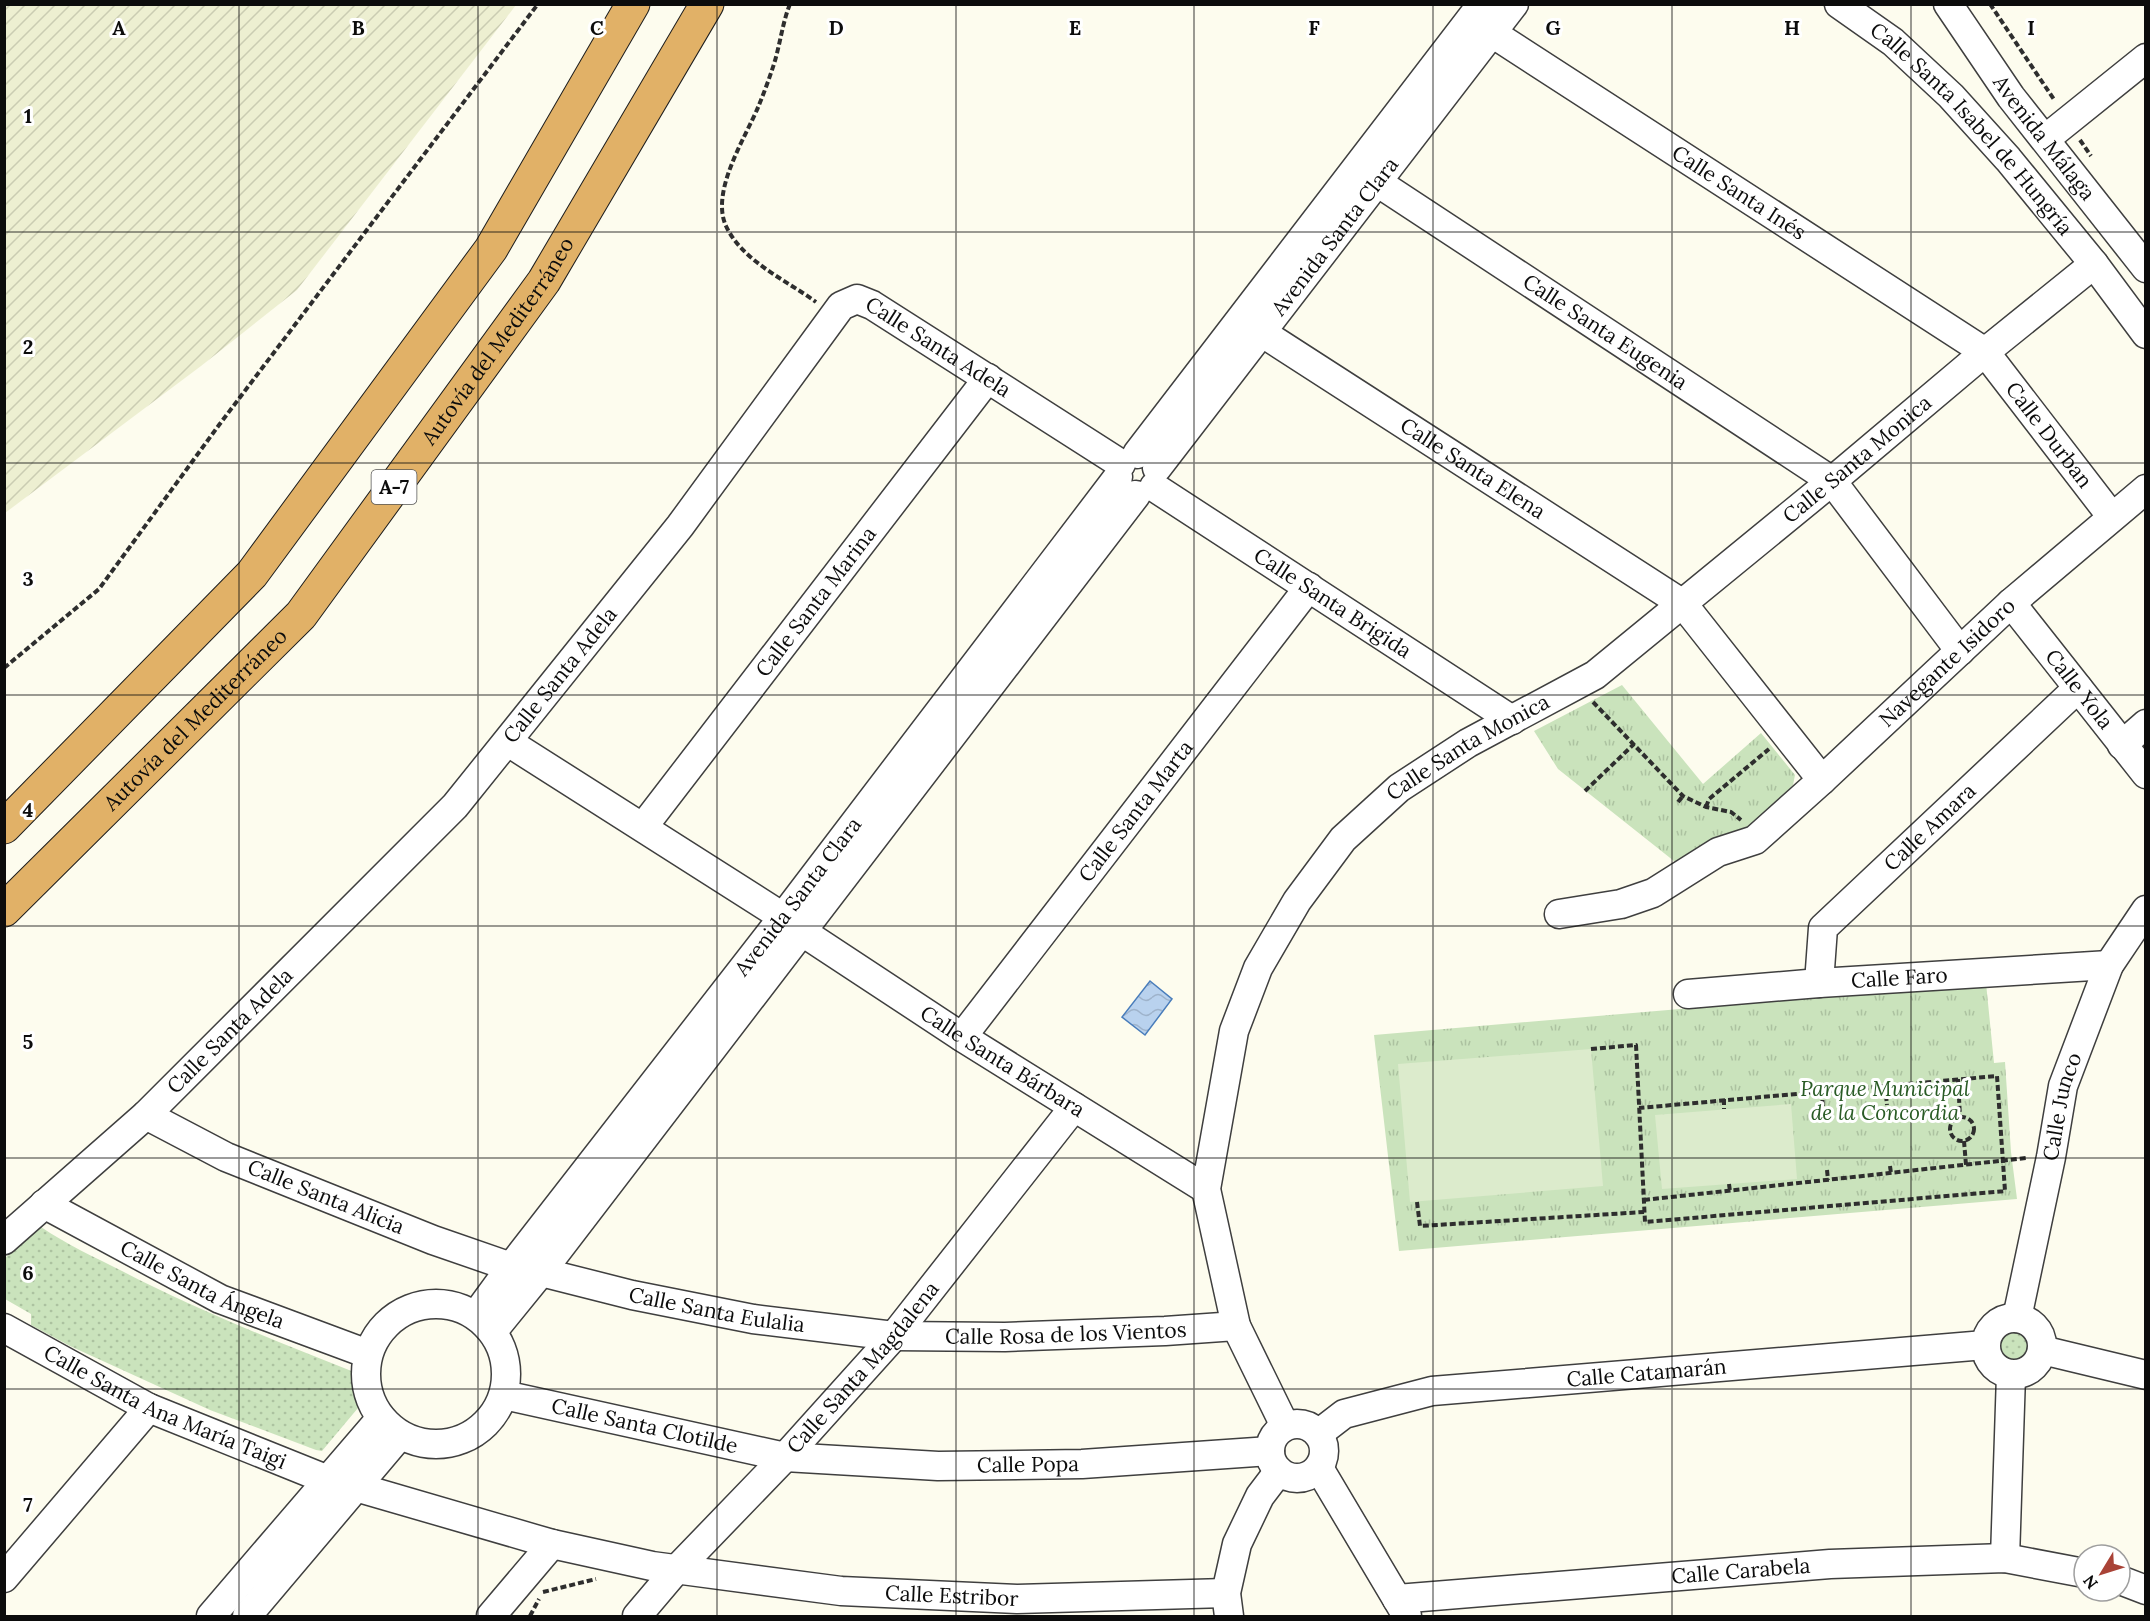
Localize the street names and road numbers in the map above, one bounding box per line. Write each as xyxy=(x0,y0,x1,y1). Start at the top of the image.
street label: Calle Santa Isabel de Hungría xyxy=(1861,20,2077,242)
street label: Avenida Málaga xyxy=(1987,69,2102,206)
street label: Calle Santa Inés xyxy=(1667,139,1811,246)
street label: Avenida Santa Clara xyxy=(1264,151,1404,322)
street label: Autovía del Mediterráneo xyxy=(415,232,580,451)
street label: Calle Santa Eugenia xyxy=(1518,268,1693,395)
street label: Calle Santa Adela xyxy=(861,290,1016,403)
street label: Calle Durban xyxy=(2000,376,2099,493)
street label: Calle Santa Monica xyxy=(1777,389,1937,529)
street label: Calle Santa Elena xyxy=(1395,411,1551,525)
road number: A-7 xyxy=(372,470,416,504)
street label: Calle Santa Marina xyxy=(749,521,882,682)
street label: Calle Santa Brigida xyxy=(1249,542,1417,664)
street label: Navegante Isidoro xyxy=(1873,592,2021,733)
street label: Calle Santa Adela xyxy=(497,601,623,749)
street label: Autovía del Mediterráneo xyxy=(97,622,293,817)
street label: Calle Yola xyxy=(2040,644,2120,735)
street label: Calle Santa Monica xyxy=(1380,688,1554,806)
street label: Calle Santa Marta xyxy=(1072,734,1199,887)
street label: Calle Amara xyxy=(1878,777,1981,877)
street label: Avenida Santa Clara xyxy=(728,811,867,982)
street label: Calle Faro xyxy=(1850,961,1948,994)
street label: Calle Santa Adela xyxy=(161,962,299,1099)
street label: Calle Santa Bárbara xyxy=(915,999,1090,1123)
street label: Calle Junco xyxy=(2037,1049,2087,1163)
street label: Calle Santa Alicia xyxy=(244,1153,409,1240)
street label: Calle Santa Ángela xyxy=(116,1234,288,1335)
street label: Calle Santa Magdalena xyxy=(781,1276,945,1459)
street label: Calle Santa Eulalia xyxy=(627,1281,806,1338)
street label: Calle Rosa de los Vientos xyxy=(945,1316,1187,1350)
street label: Calle Santa Ana María Taigi xyxy=(39,1339,291,1475)
street label: Calle Catamarán xyxy=(1565,1353,1728,1393)
street label: Calle Santa Clotilde xyxy=(549,1392,740,1459)
street label: Calle Popa xyxy=(977,1450,1079,1478)
street label: Calle Carabela xyxy=(1670,1552,1812,1590)
street label: Calle Estribor xyxy=(884,1579,1019,1612)

